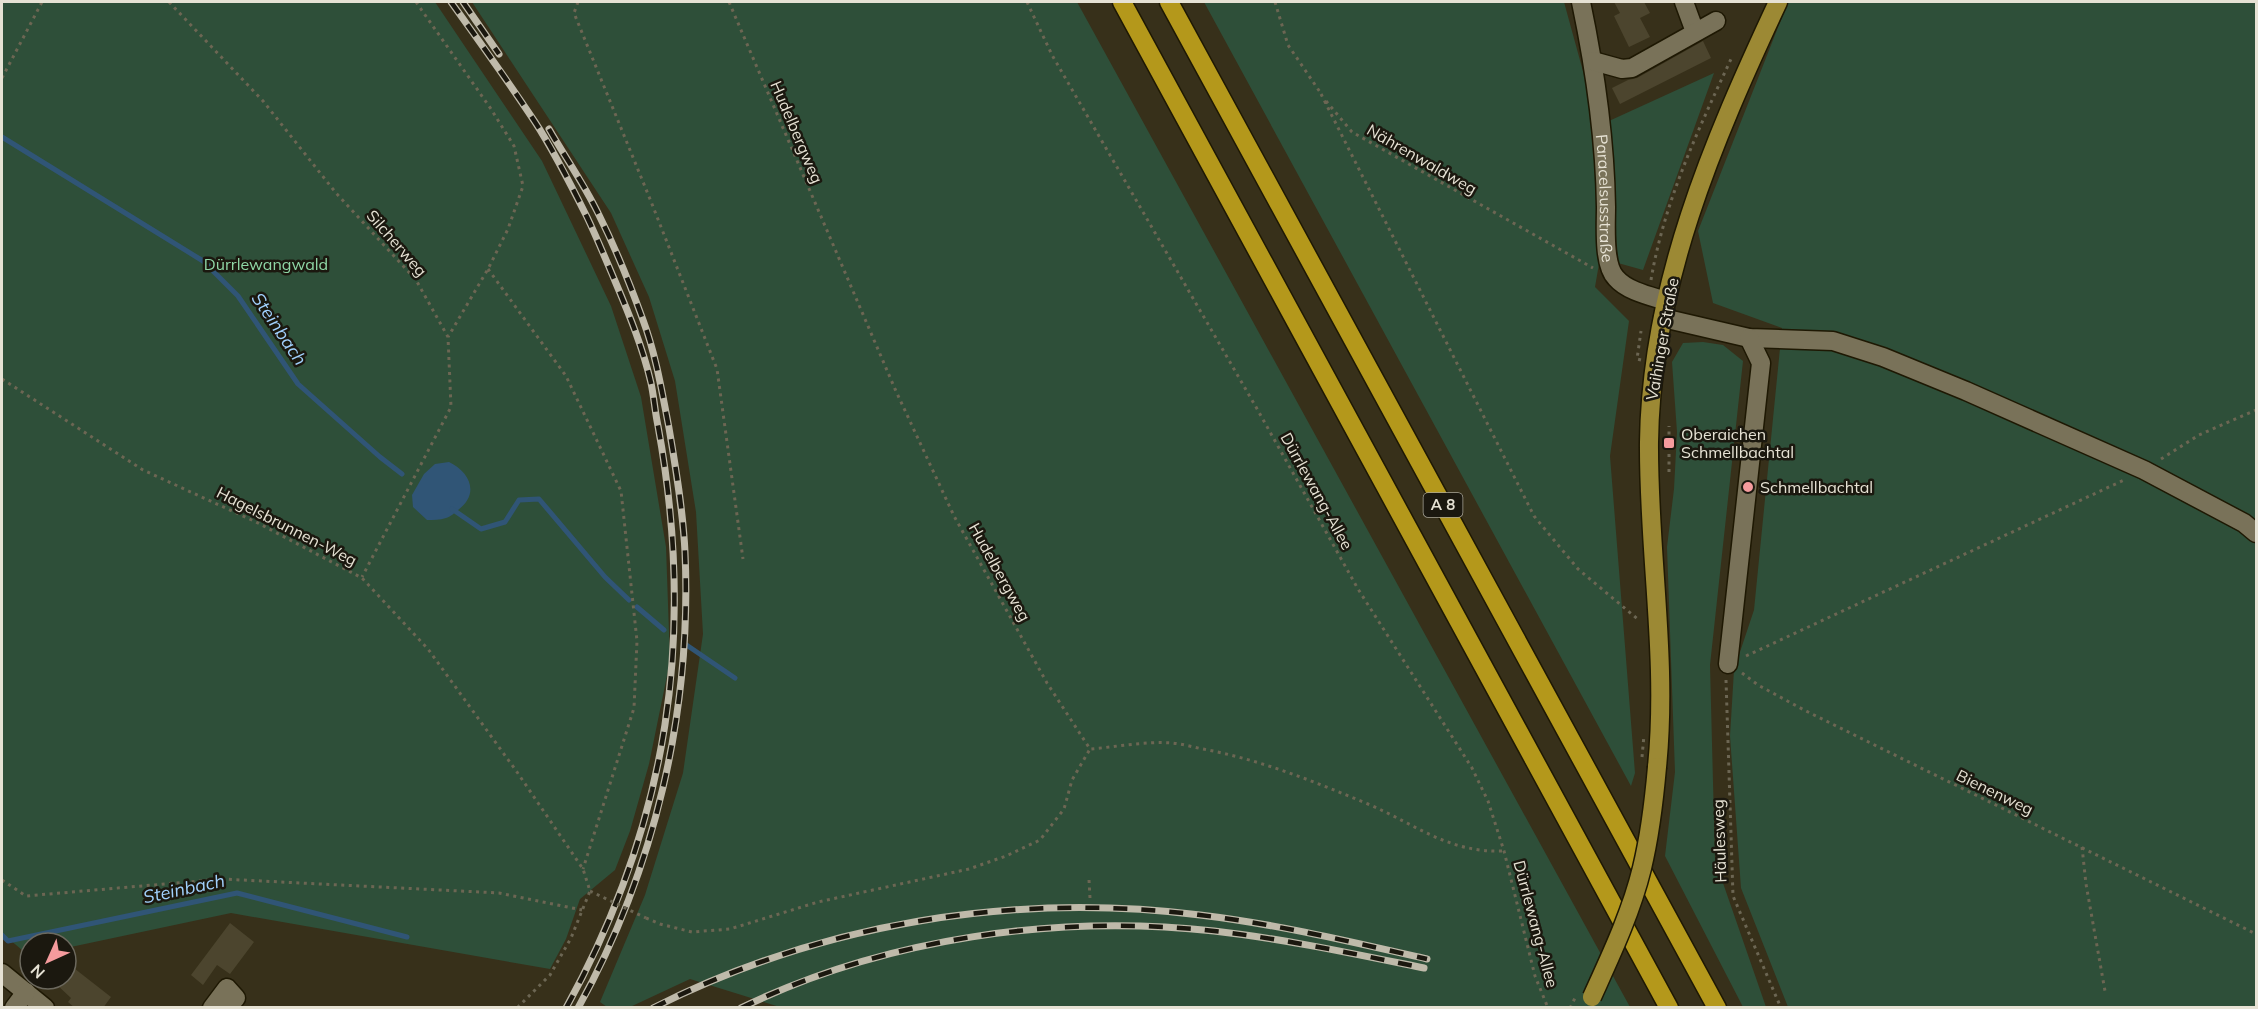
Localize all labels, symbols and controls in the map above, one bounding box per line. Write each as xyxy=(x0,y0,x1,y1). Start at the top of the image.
street label: Hudelbergweg xyxy=(766,78,828,186)
street label: Nährenwaldweg xyxy=(1364,119,1480,199)
street label: Paracelsusstraße xyxy=(1592,133,1618,264)
street label: Silcherweg xyxy=(363,205,431,281)
park label: Dürrlewangwald xyxy=(204,254,328,274)
street label: Vaihinger Straße xyxy=(1641,276,1683,402)
water label: Steinbach xyxy=(247,288,312,370)
place label: Oberaichen Schmellbachtal xyxy=(1681,424,1794,462)
street label: Dürrlewang-Allee xyxy=(1277,429,1357,553)
marker: Oberaichen Schmellbachtal xyxy=(1662,436,1676,450)
place label: Schmellbachtal xyxy=(1760,477,1873,497)
marker: Schmellbachtal xyxy=(1741,480,1755,494)
street label: Hagelsbrunnen-Weg xyxy=(214,482,360,570)
road number: A 8 xyxy=(1424,493,1462,517)
street label: Hudelbergweg xyxy=(965,519,1035,625)
street label: Bienenweg xyxy=(1953,765,2037,819)
street label: Häulesweg xyxy=(1708,799,1730,883)
street label: Dürrlewang-Allee xyxy=(1509,858,1563,990)
water label: Steinbach xyxy=(141,869,227,908)
north arrow xyxy=(18,931,78,991)
text: N xyxy=(26,960,49,983)

